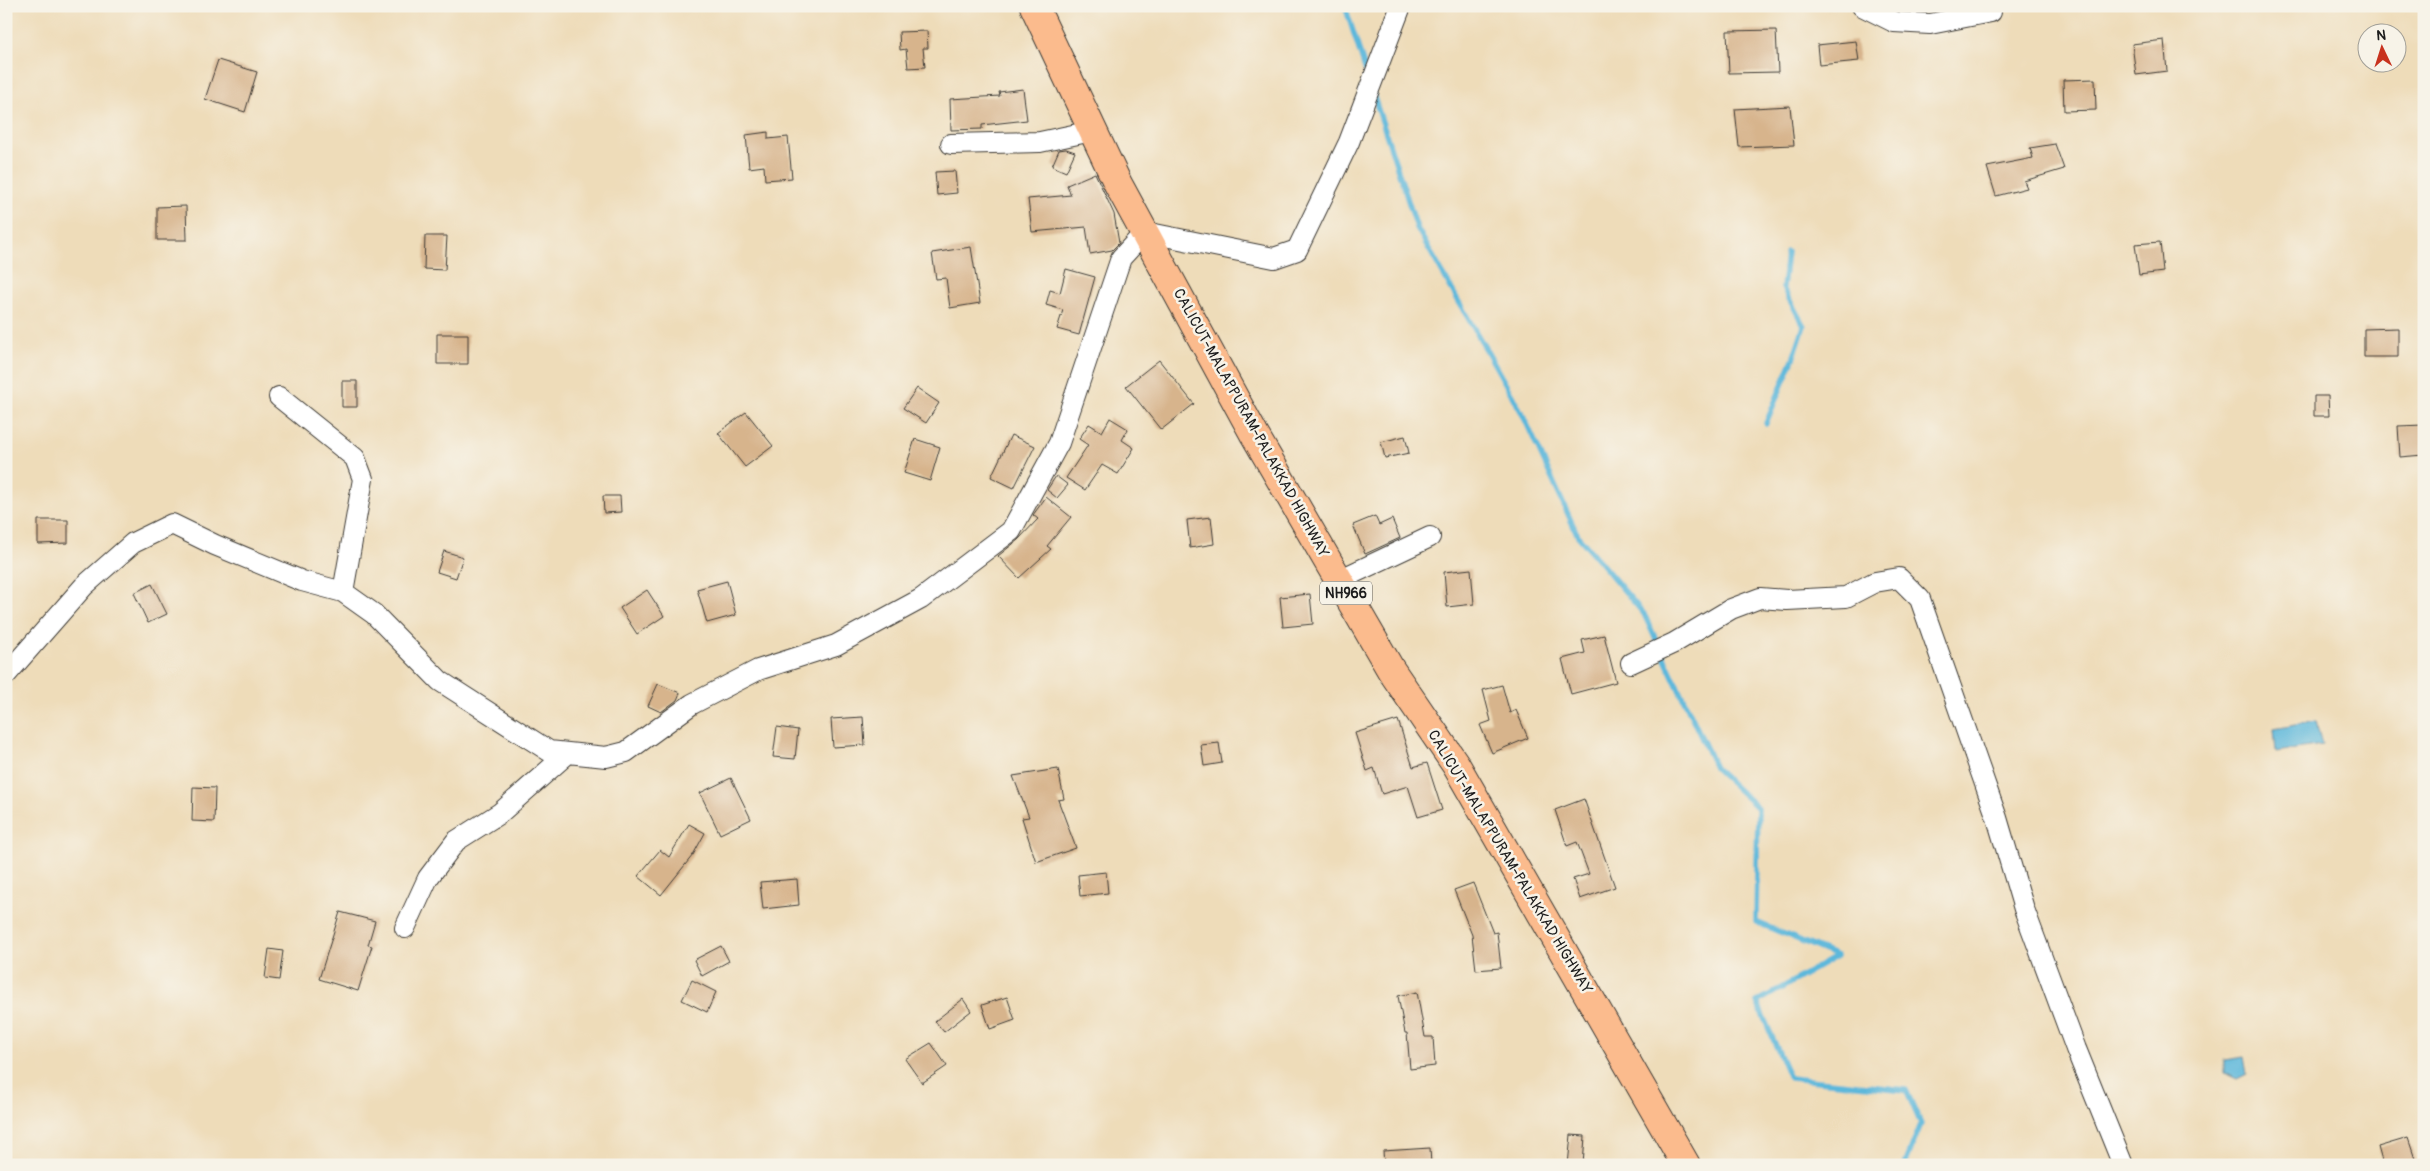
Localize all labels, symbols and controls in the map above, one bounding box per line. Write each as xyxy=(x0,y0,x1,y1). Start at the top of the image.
north arrow xyxy=(2358,22,2408,72)
text: N xyxy=(2376,27,2386,44)
street label: CALICUT-MALAPPURAM-PALAKKAD HIGHWAY xyxy=(1169,285,1333,561)
road number: NH966 xyxy=(1320,582,1372,604)
street label: CALICUT-MALAPPURAM-PALAKKAD HIGHWAY xyxy=(1423,727,1597,998)

